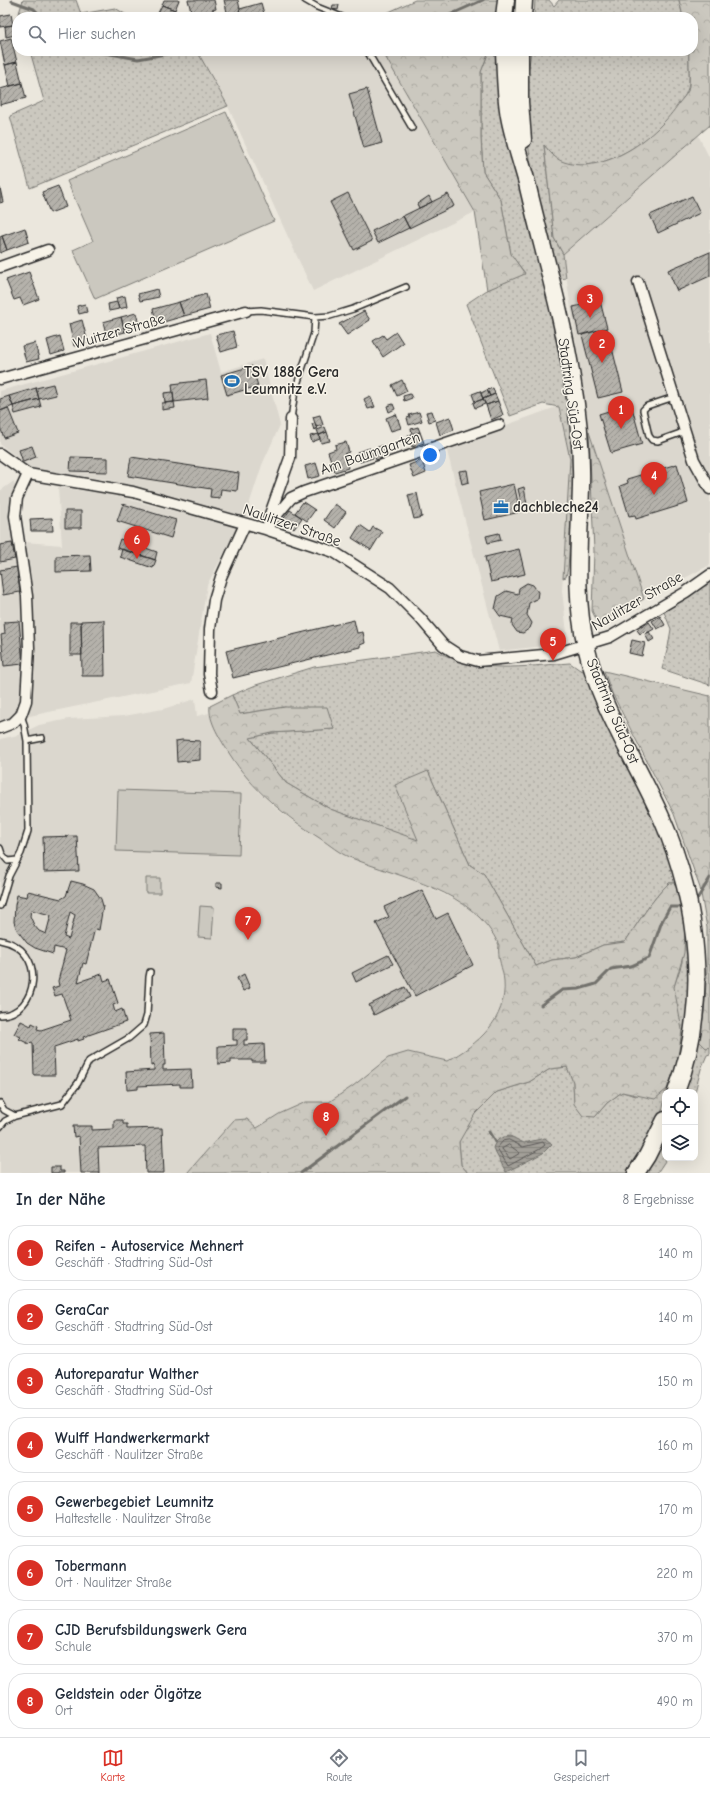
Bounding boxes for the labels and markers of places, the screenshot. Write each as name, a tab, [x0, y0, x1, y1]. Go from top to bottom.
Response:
pin: 3	[577, 285, 603, 318]
pin: 2	[589, 330, 615, 363]
place label: TSV 1886 Gera Leumnitz e.V.	[244, 363, 339, 398]
sports icon: TSV 1886 Gera Leumnitz e.V.	[223, 372, 241, 390]
pin: 1	[608, 396, 634, 429]
pin: 4	[641, 462, 667, 495]
office icon: dachbleche24	[492, 498, 510, 516]
place label: dachbleche24	[513, 498, 599, 516]
pin: 6	[124, 526, 150, 559]
pin: 5	[540, 628, 566, 661]
pin: 7	[235, 907, 261, 940]
pin: 8	[313, 1103, 339, 1136]

